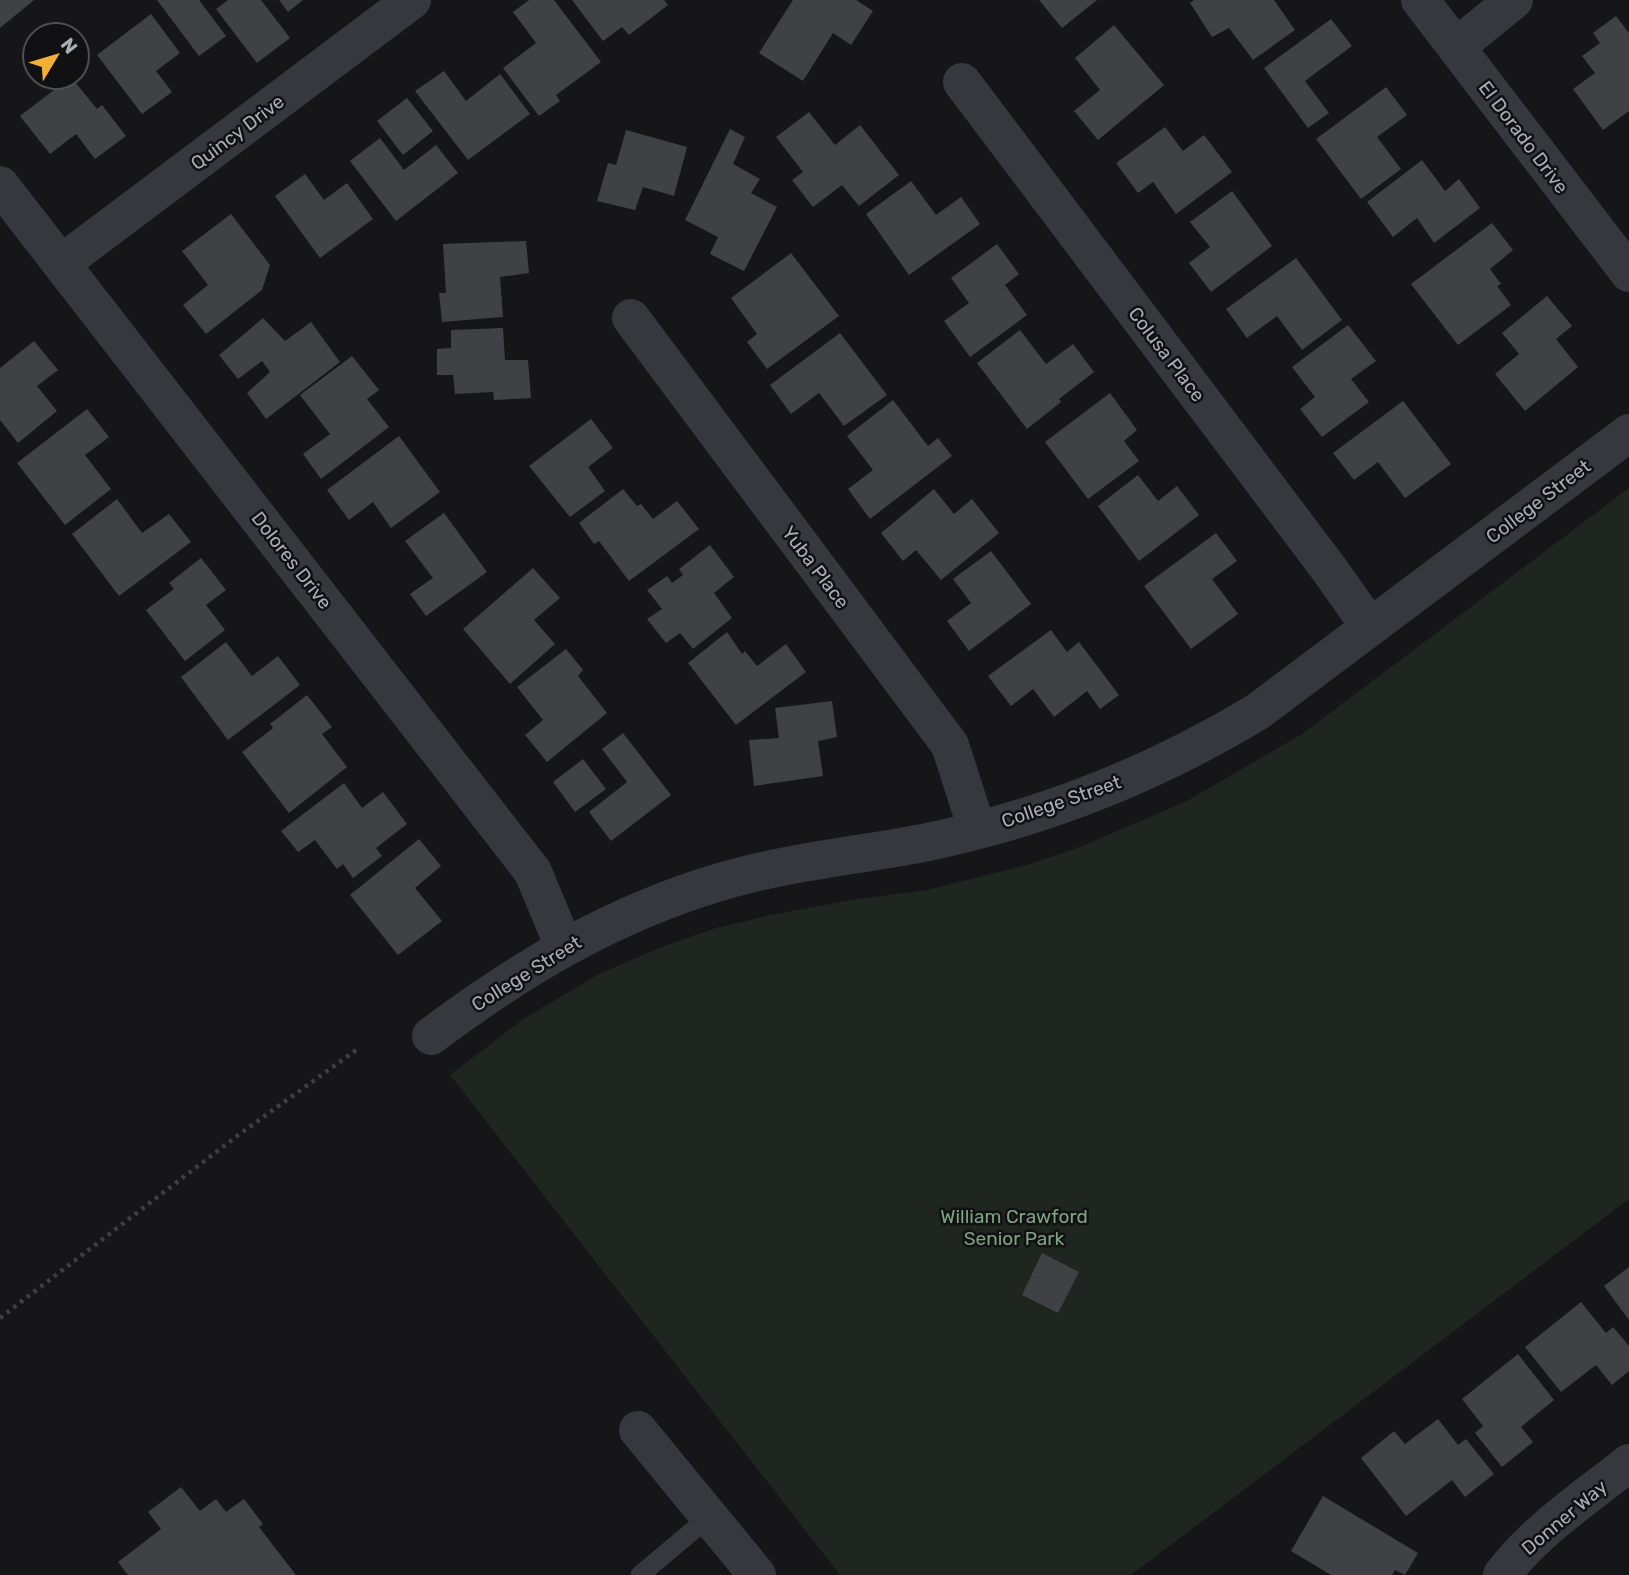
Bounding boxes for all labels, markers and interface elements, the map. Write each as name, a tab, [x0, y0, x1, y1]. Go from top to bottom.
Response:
north arrow	[21, 21, 91, 91]
text: N	[56, 33, 82, 58]
street label: El Dorado Drive	[1474, 76, 1573, 198]
street label: Quincy Drive	[186, 90, 289, 175]
street label: Colusa Place	[1123, 302, 1210, 406]
street label: College Street	[1481, 454, 1596, 548]
street label: Dolores Drive	[246, 507, 337, 614]
street label: Yuba Place	[777, 521, 854, 613]
street label: College Street	[998, 770, 1125, 833]
street label: College Street	[467, 930, 586, 1016]
park label: William Crawford Senior Park	[940, 1205, 1088, 1250]
street label: Donner Way	[1517, 1475, 1612, 1560]

